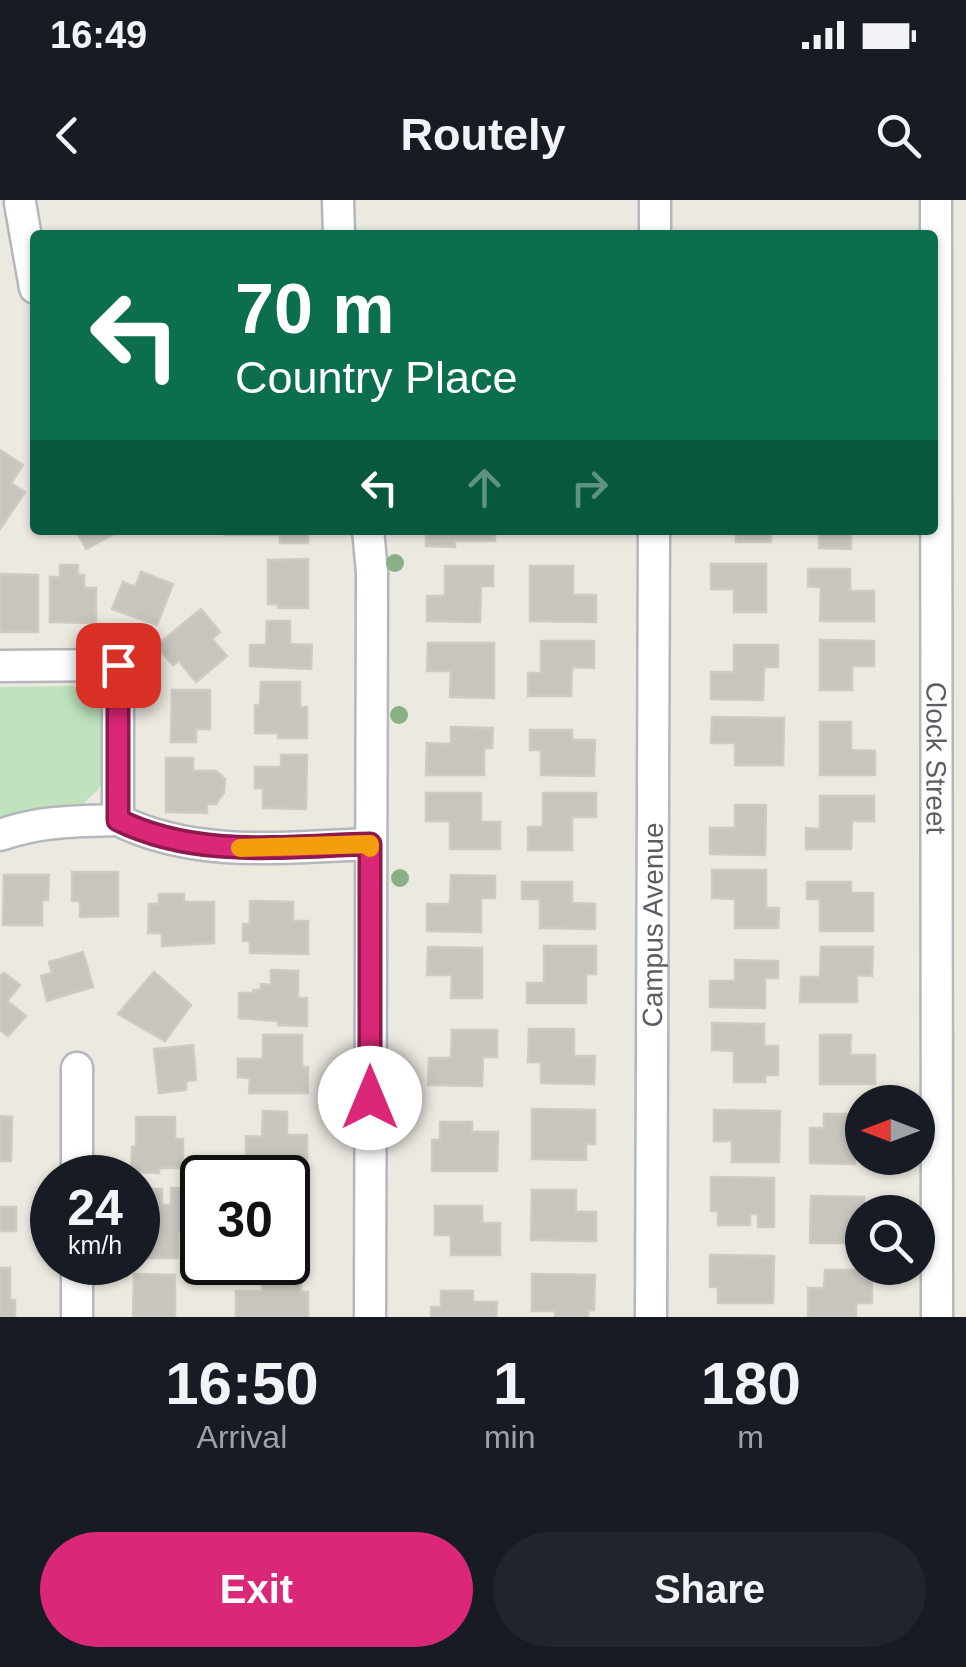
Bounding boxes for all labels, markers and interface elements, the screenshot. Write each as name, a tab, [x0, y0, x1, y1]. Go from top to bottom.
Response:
text: 16:49	[50, 14, 147, 56]
icon: back	[40, 108, 95, 163]
icon: search	[871, 108, 926, 163]
text: Routely	[400, 109, 566, 160]
icon: left	[70, 270, 200, 400]
text: 70 m	[235, 270, 395, 348]
text: Country Place	[235, 352, 518, 403]
icon: left	[352, 460, 407, 515]
icon: ahead	[457, 460, 512, 515]
icon: right	[562, 460, 617, 515]
pin	[76, 623, 161, 708]
icon: arrive	[91, 638, 146, 693]
street label: Clock Street	[920, 682, 952, 835]
street label: Campus Avenue	[637, 822, 669, 1028]
position arrow	[318, 1046, 422, 1150]
north arrow	[845, 1085, 935, 1175]
map controls	[845, 1085, 935, 1285]
speed limit sign: 30	[180, 1155, 310, 1285]
text: 24	[67, 1180, 123, 1236]
button: search	[845, 1195, 935, 1285]
text: km/h	[68, 1231, 122, 1259]
text: 16:50	[165, 1350, 319, 1417]
text: 1	[493, 1350, 526, 1417]
text: 180	[701, 1350, 801, 1417]
text: Arrival	[197, 1419, 287, 1455]
text: min	[484, 1419, 535, 1455]
text: m	[737, 1419, 764, 1455]
button: Exit	[40, 1532, 473, 1647]
button: Share	[493, 1532, 926, 1647]

